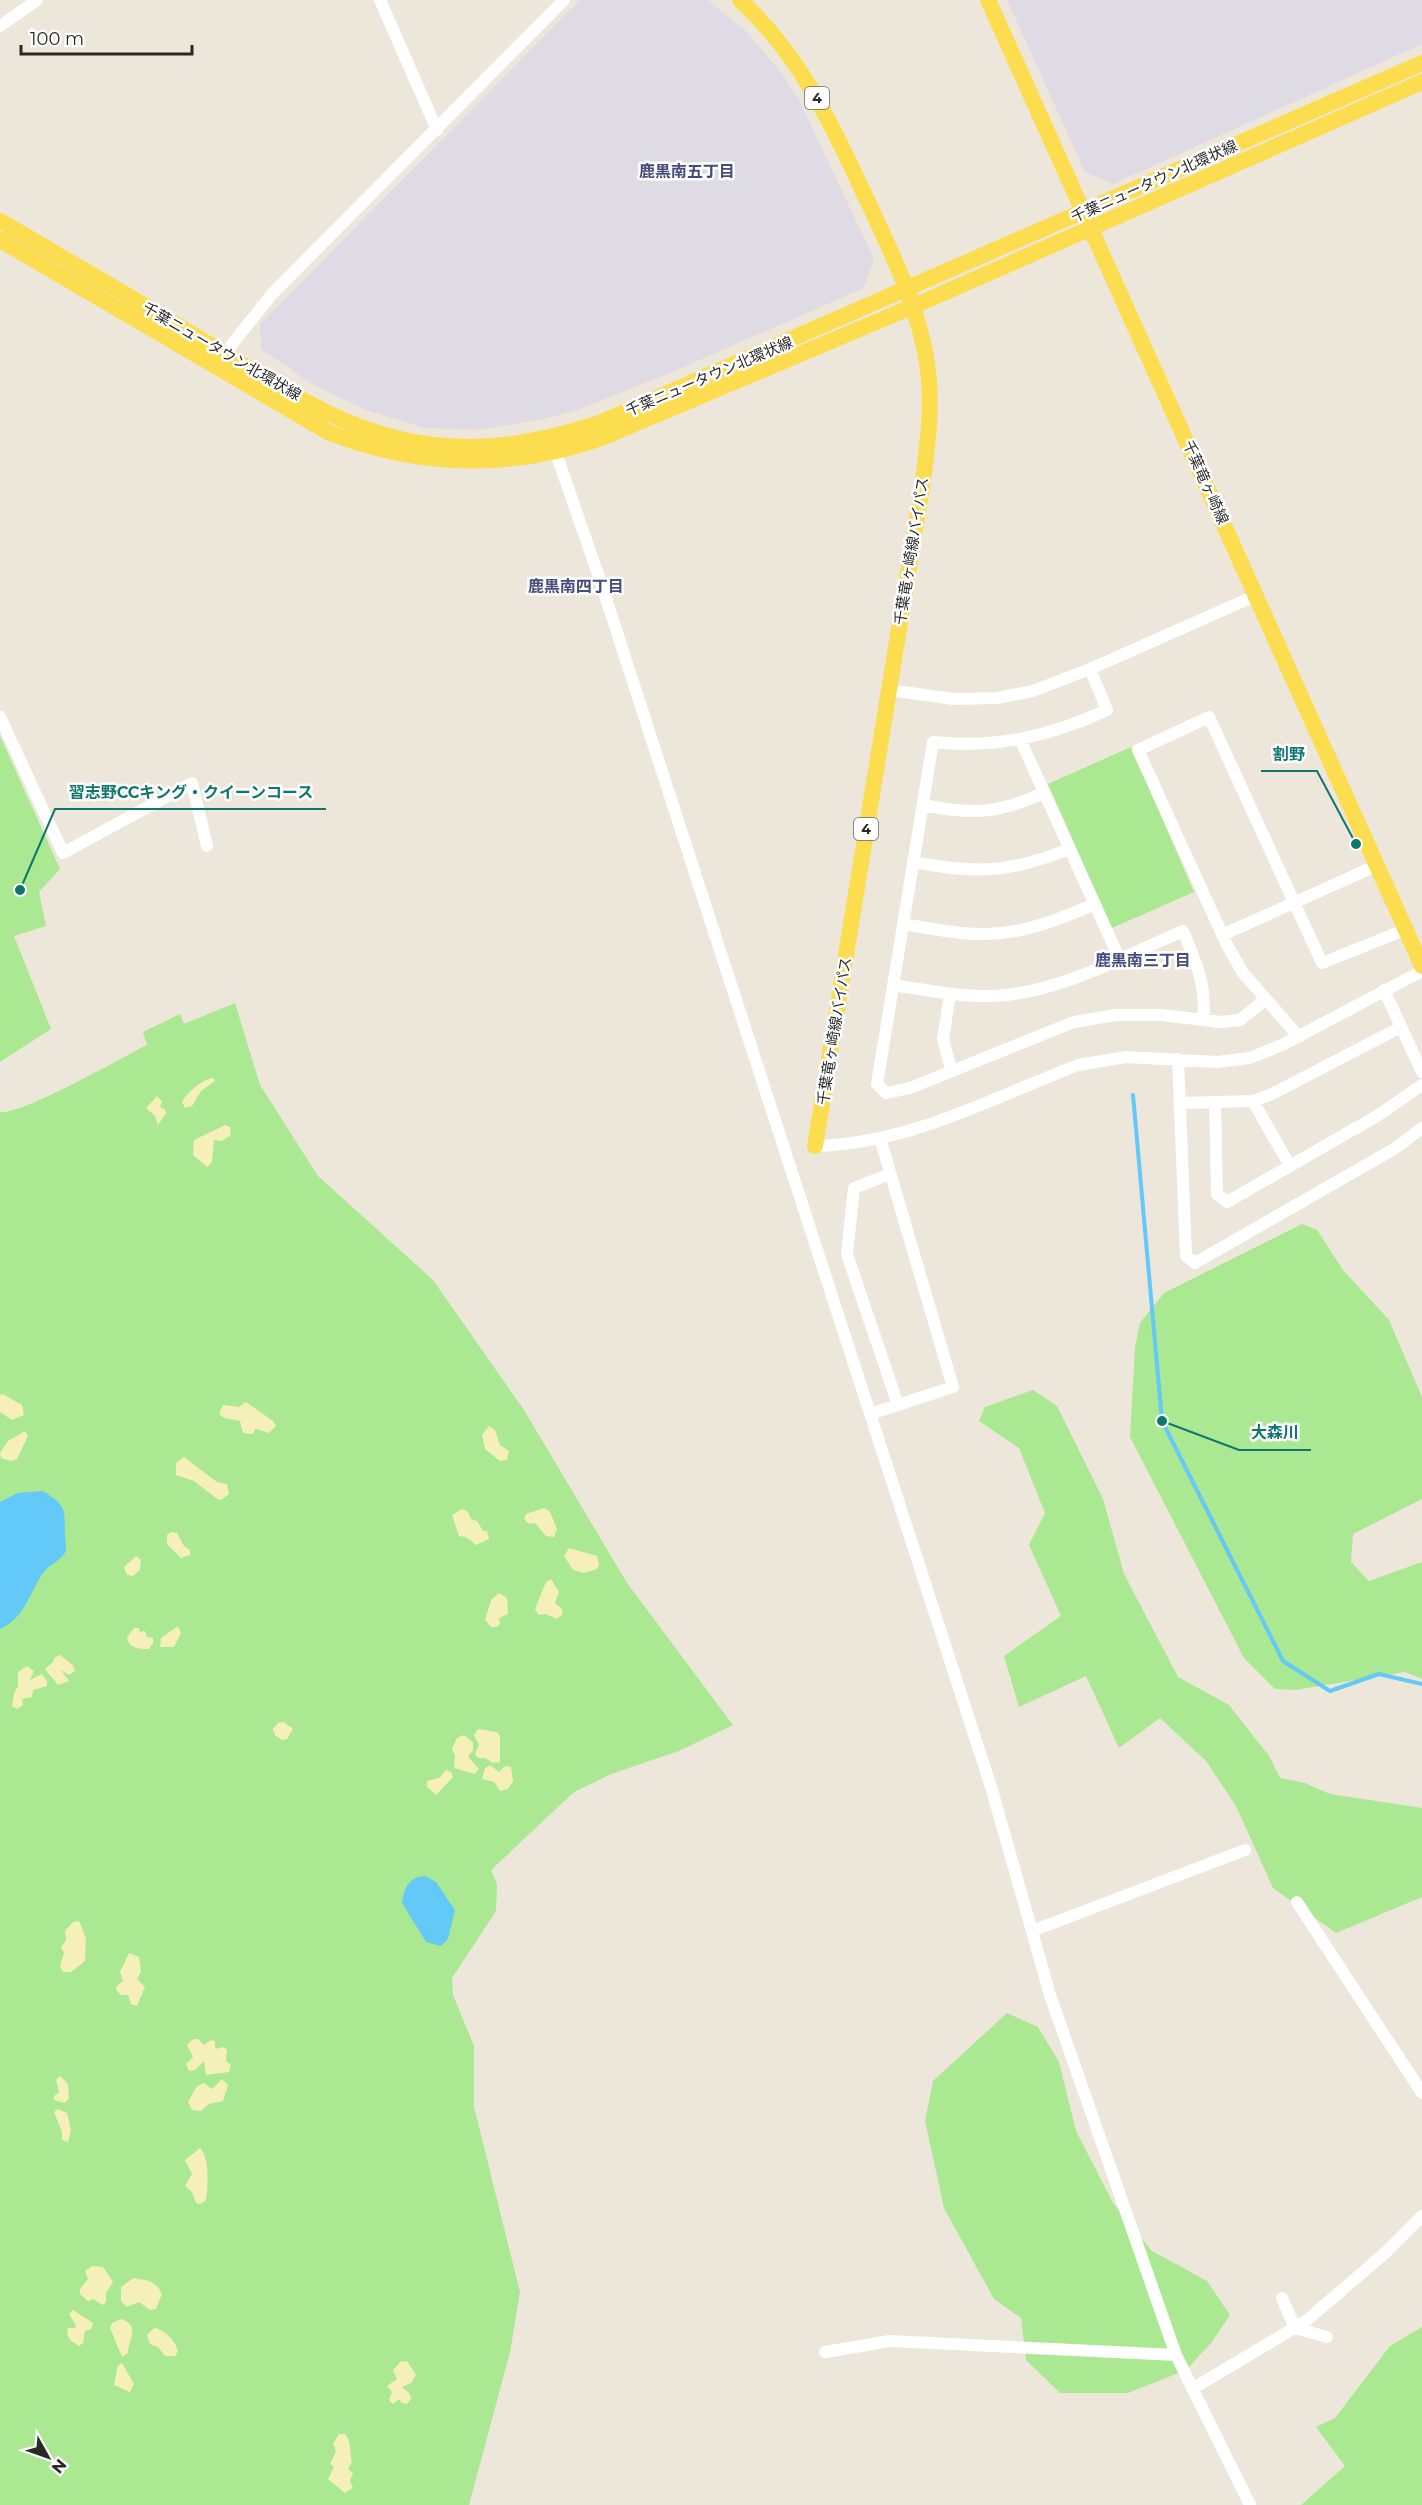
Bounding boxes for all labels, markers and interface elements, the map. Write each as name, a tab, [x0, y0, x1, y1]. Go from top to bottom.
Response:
scale bar	[21, 18, 192, 56]
text: 100 m	[30, 28, 84, 50]
road number: 4	[805, 87, 829, 109]
street label: 千葉ニュータウン北環状線	[1068, 136, 1240, 226]
district label: 鹿黒南五丁目	[639, 162, 735, 181]
street label: 千葉ニュータウン北環状線	[139, 298, 305, 404]
street label: 千葉ニュータウン北環状線	[622, 332, 796, 420]
street label: 千葉竜ヶ崎線	[1179, 437, 1233, 527]
street label: 千葉竜ヶ崎線バイパス	[890, 476, 932, 626]
district label: 鹿黒南四丁目	[528, 577, 624, 596]
callout: 割野	[1261, 737, 1317, 771]
text: 割野	[1273, 745, 1305, 764]
callout: 習志野CCキング・クイーンコース	[55, 775, 326, 809]
text: 習志野CCキング・クイーンコース	[69, 783, 313, 802]
road number: 4	[854, 818, 878, 840]
district label: 鹿黒南三丁目	[1095, 951, 1191, 970]
street label: 千葉竜ヶ崎線バイパス	[813, 956, 855, 1106]
callout: 大森川	[1239, 1416, 1311, 1450]
text: 大森川	[1251, 1423, 1299, 1442]
north arrow	[18, 2427, 78, 2487]
text: N	[48, 2455, 71, 2477]

